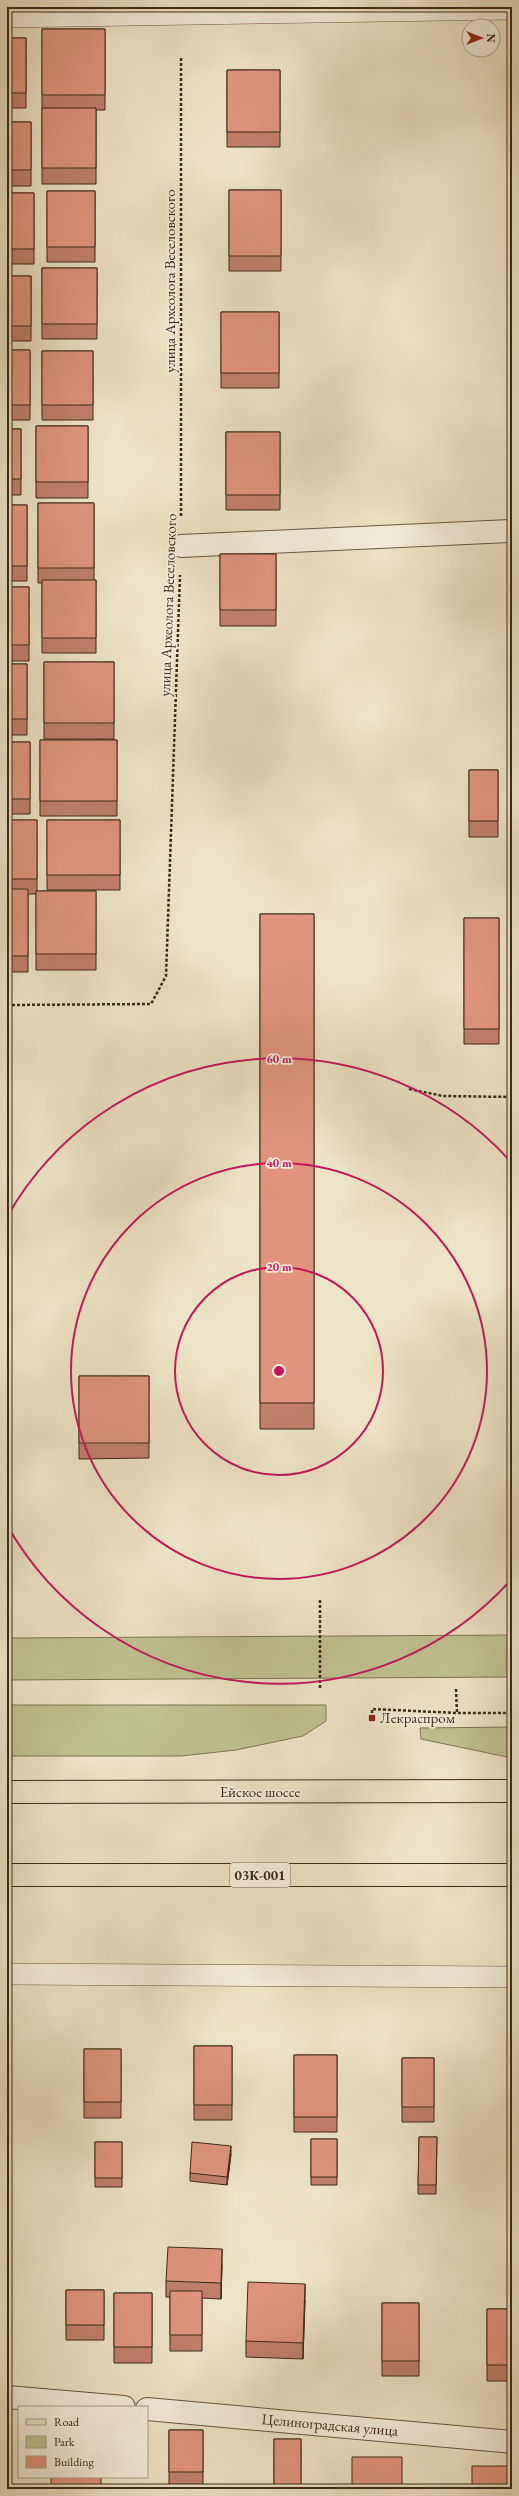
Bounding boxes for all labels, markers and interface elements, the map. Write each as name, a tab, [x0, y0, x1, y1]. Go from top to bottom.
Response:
north arrow	[461, 18, 501, 58]
text: N	[484, 34, 498, 43]
street label: улица Археолога Веселовского	[160, 189, 179, 373]
street label: улица Археолога Веселовского	[155, 513, 180, 697]
text: 60 m	[266, 1051, 292, 1067]
text: 40 m	[266, 1155, 292, 1171]
text: 20 m	[266, 1259, 292, 1275]
centre of rings	[272, 1364, 286, 1378]
place label: Лекраспром	[380, 1708, 456, 1727]
marker: Лекраспром	[367, 1713, 377, 1723]
street label: Ейское шоссе	[220, 1782, 300, 1801]
road number: 03К-001	[230, 1863, 290, 1887]
legend	[18, 2406, 148, 2478]
street label: Целиноградская улица	[261, 2409, 399, 2440]
text: Road	[54, 2414, 80, 2430]
text: Park	[54, 2434, 75, 2450]
text: Building	[54, 2454, 95, 2470]

